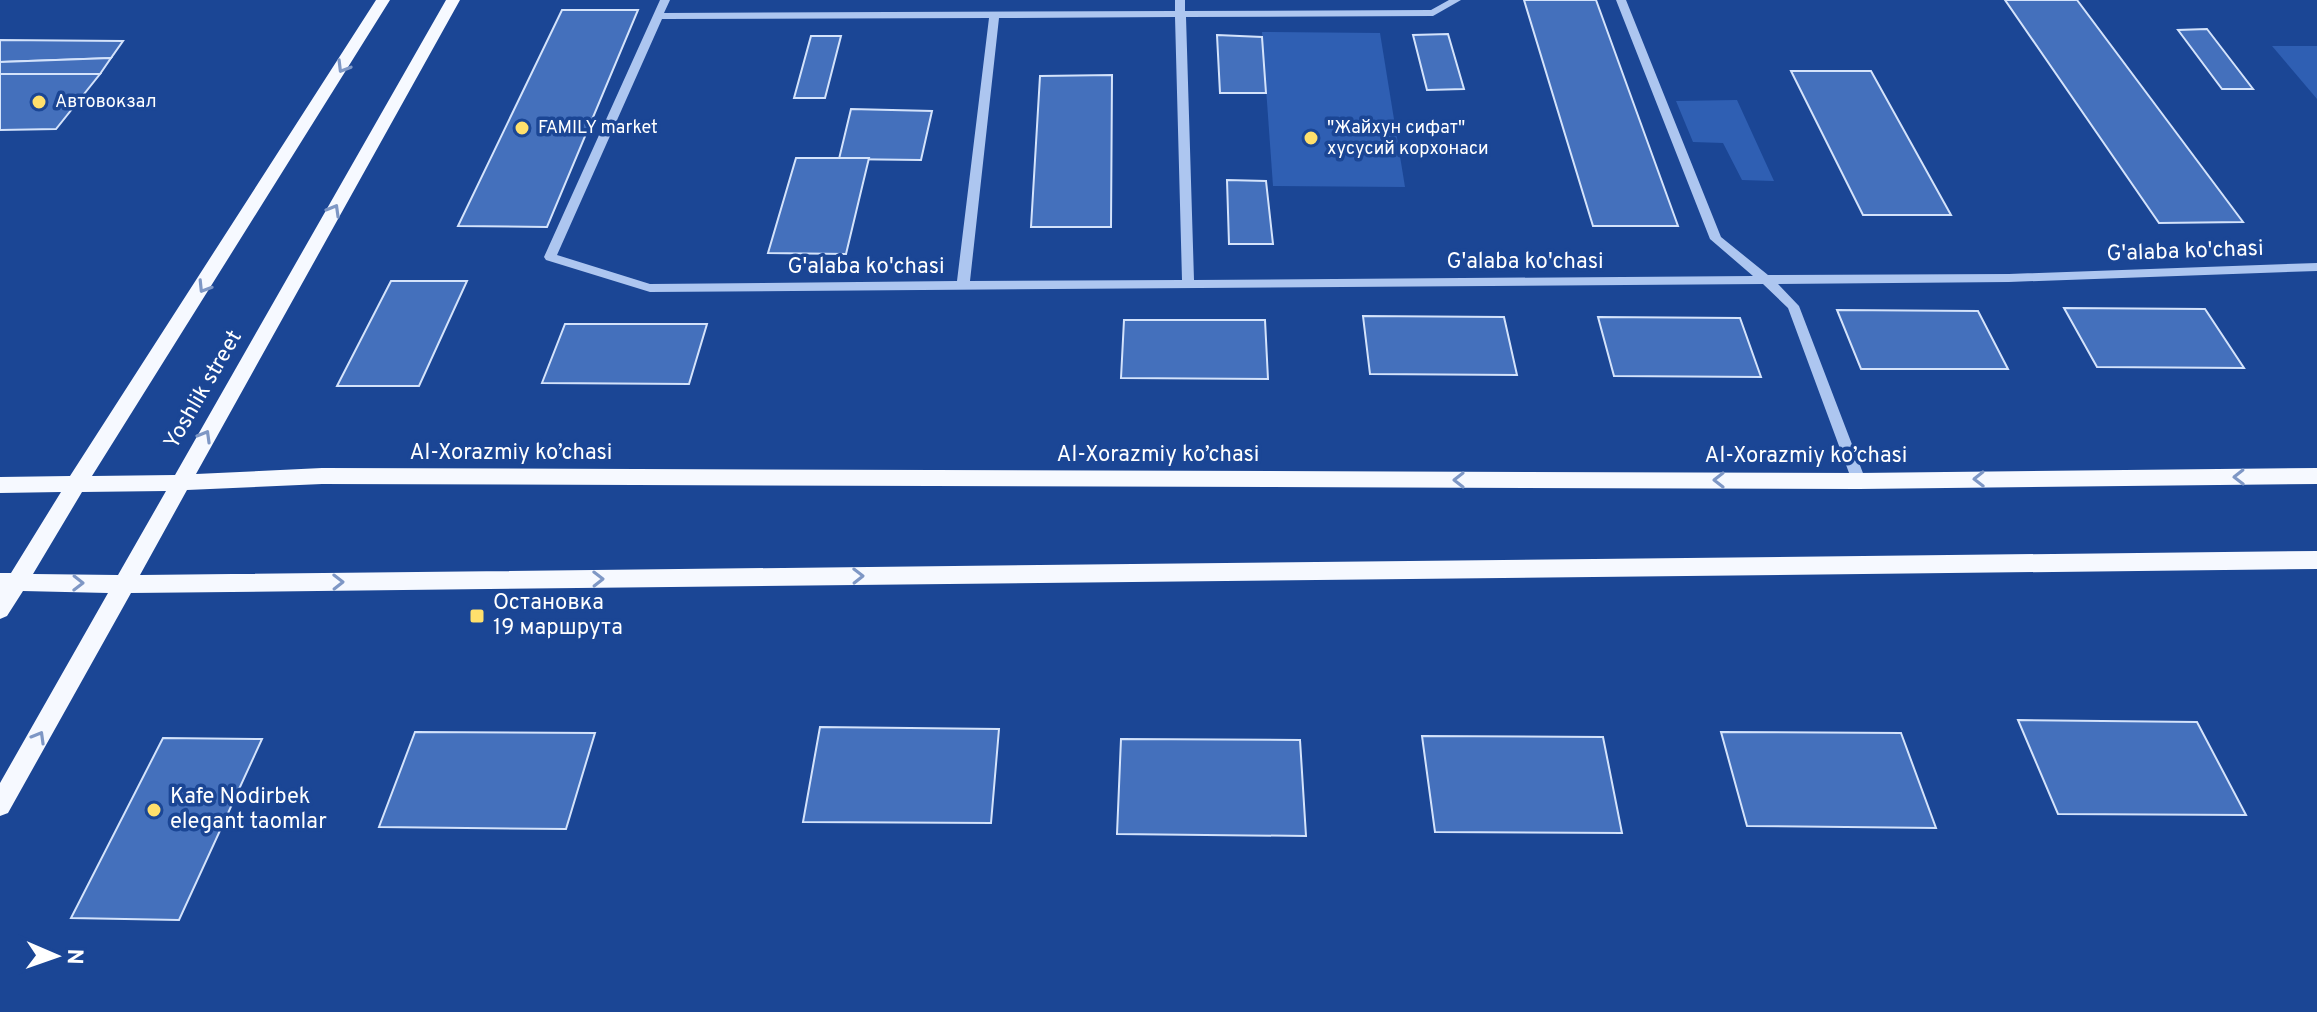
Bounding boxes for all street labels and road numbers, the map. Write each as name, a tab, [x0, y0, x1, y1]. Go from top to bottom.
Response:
street label: G'alaba ko'chasi	[2106, 236, 2264, 268]
street label: G'alaba ko'chasi	[1446, 249, 1604, 276]
street label: G'alaba ko'chasi	[787, 254, 945, 281]
street label: Yoshlik street	[159, 326, 249, 454]
street label: Al-Xorazmiy ko’chasi	[410, 440, 612, 467]
street label: Al-Xorazmiy ko’chasi	[1057, 442, 1259, 469]
street label: Al-Xorazmiy ko’chasi	[1705, 443, 1907, 470]

